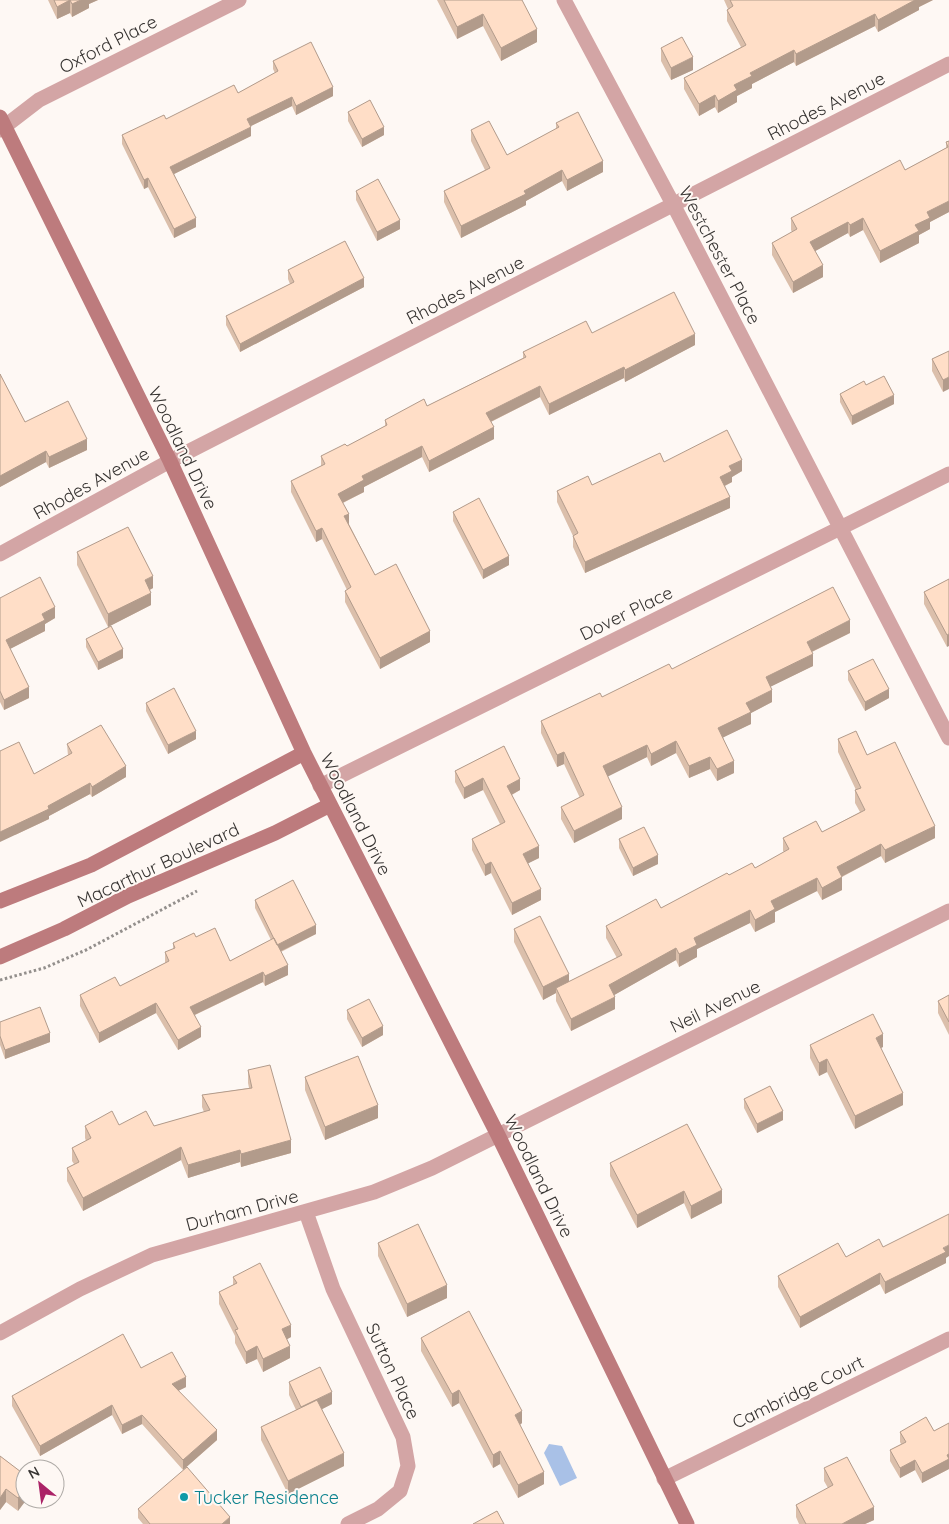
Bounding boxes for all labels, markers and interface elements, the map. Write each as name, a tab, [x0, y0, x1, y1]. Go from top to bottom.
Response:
street label: Oxford Place	[55, 10, 161, 78]
street label: Rhodes Avenue	[763, 66, 889, 146]
street label: Westchester Place	[674, 182, 766, 328]
street label: Rhodes Avenue	[402, 250, 528, 330]
street label: Woodland Drive	[143, 383, 223, 513]
street label: Rhodes Avenue	[29, 442, 153, 524]
street label: Dover Place	[576, 581, 676, 645]
street label: Woodland Drive	[315, 749, 397, 879]
street label: Macarthur Boulevard	[73, 817, 243, 913]
street label: Neil Avenue	[666, 974, 764, 1038]
street label: Woodland Drive	[499, 1111, 579, 1241]
street label: Durham Drive	[183, 1184, 301, 1236]
street label: Sutton Place	[361, 1319, 425, 1423]
street label: Cambridge Court	[728, 1350, 868, 1434]
north arrow	[15, 1459, 65, 1509]
text: N	[25, 1462, 43, 1483]
place label: Tucker Residence	[194, 1486, 339, 1509]
marker: Tucker Residence	[178, 1491, 190, 1503]

